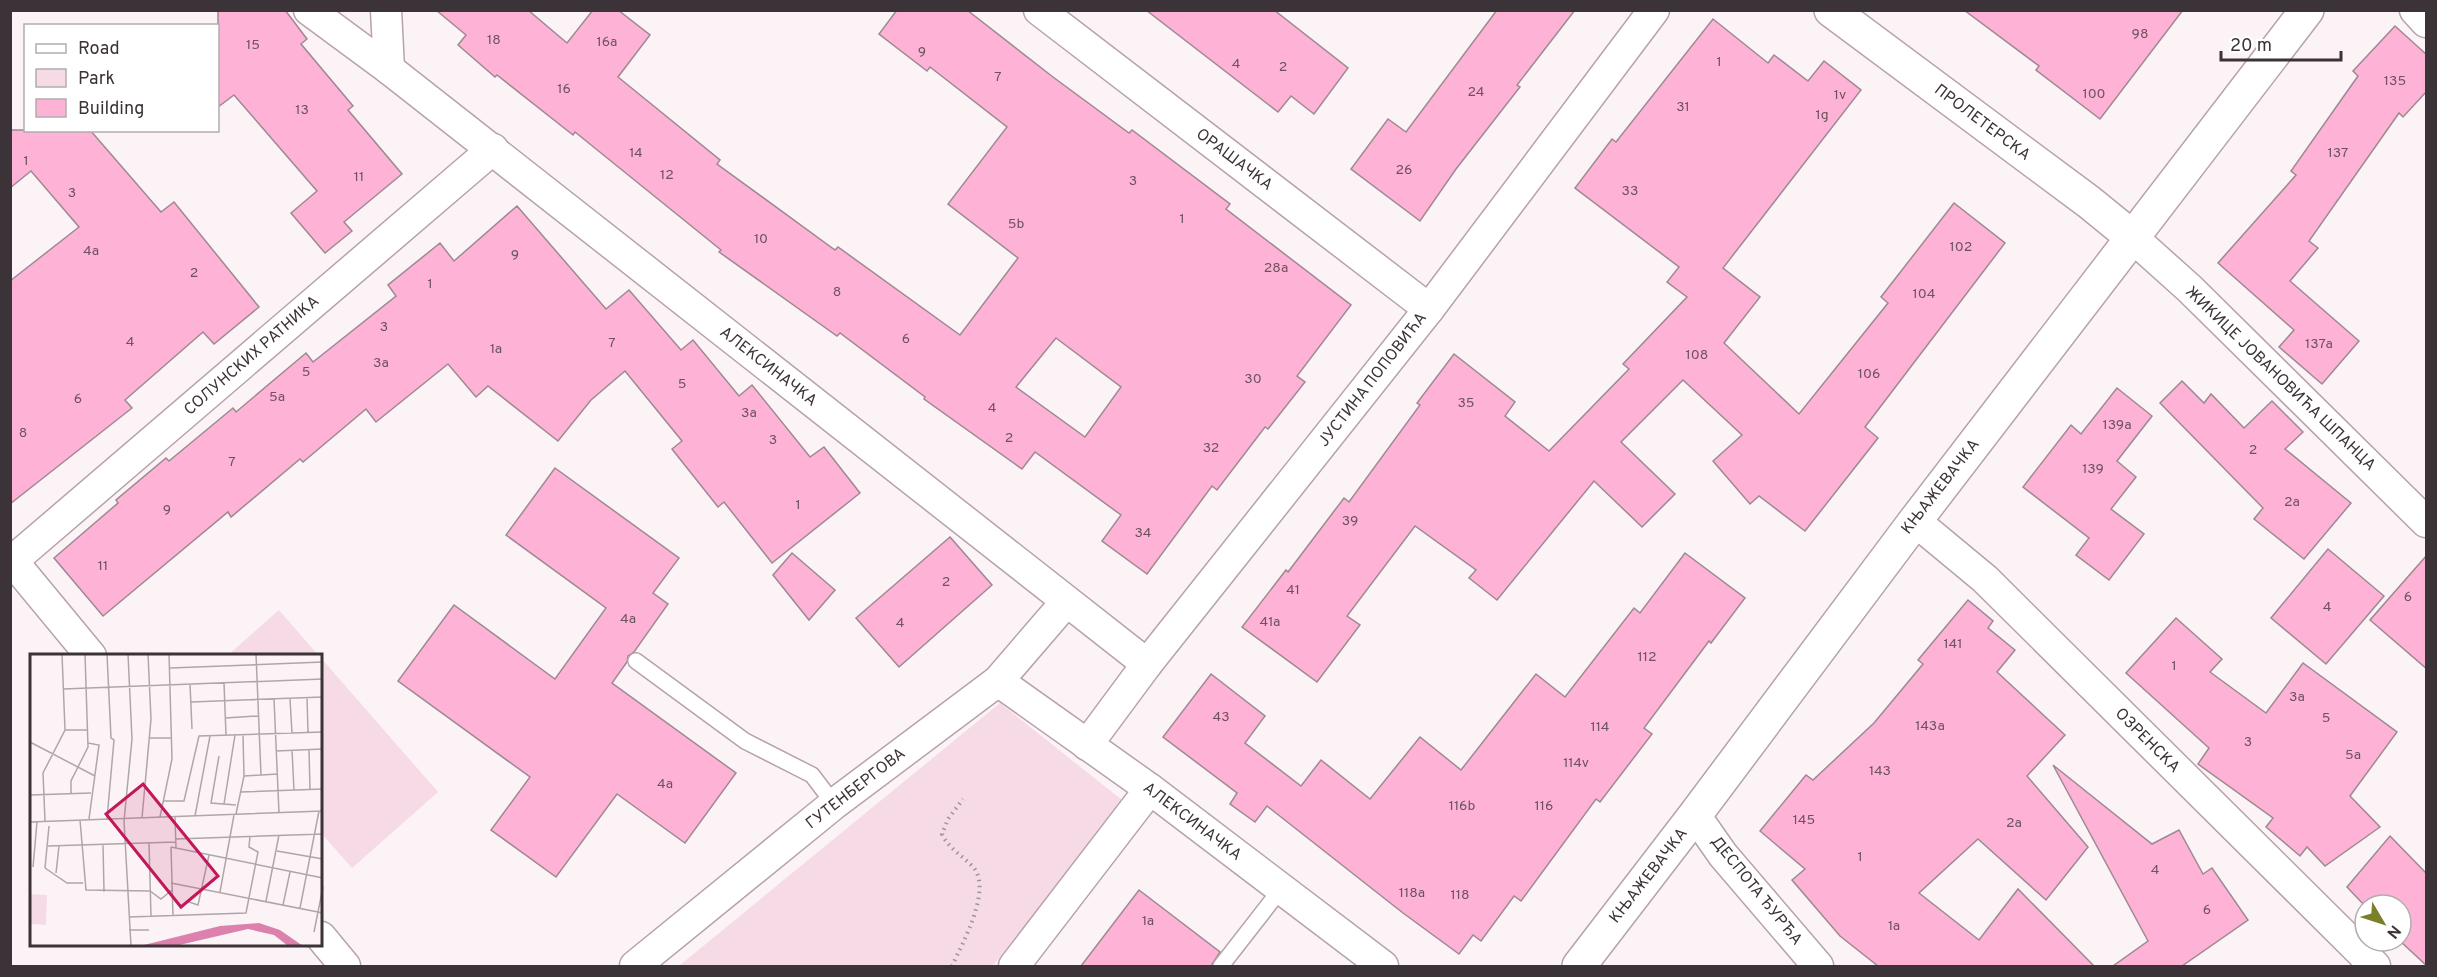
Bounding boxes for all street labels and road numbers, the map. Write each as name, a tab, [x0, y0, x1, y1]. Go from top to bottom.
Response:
street label: ПРОЛЕТЕРСКА	[1930, 80, 2034, 166]
street label: ОРАШАЧКА	[1192, 125, 1277, 196]
street label: ЖИКИЦЕ ЈОВАНОВИЋА ШПАНЦА	[2181, 282, 2380, 476]
street label: СОЛУНСКИХ РАТНИКА	[180, 292, 324, 420]
street label: ЈУСТИНА ПОПОВИЋА	[1314, 309, 1432, 451]
street label: АЛЕКСИНАЧКА	[715, 323, 821, 411]
street label: КЊАЖЕВАЧКА	[1898, 435, 1984, 539]
street label: ОЗРЕНСКА	[2110, 704, 2184, 778]
street label: ГУТЕНБЕРГОВА	[802, 744, 910, 834]
street label: АЛЕКСИНАЧКА	[1139, 778, 1245, 866]
street label: КЊАЖЕВАЧКА	[1606, 824, 1692, 928]
street label: ДЕСПОТА ЂУРЂА	[1706, 832, 1806, 950]

